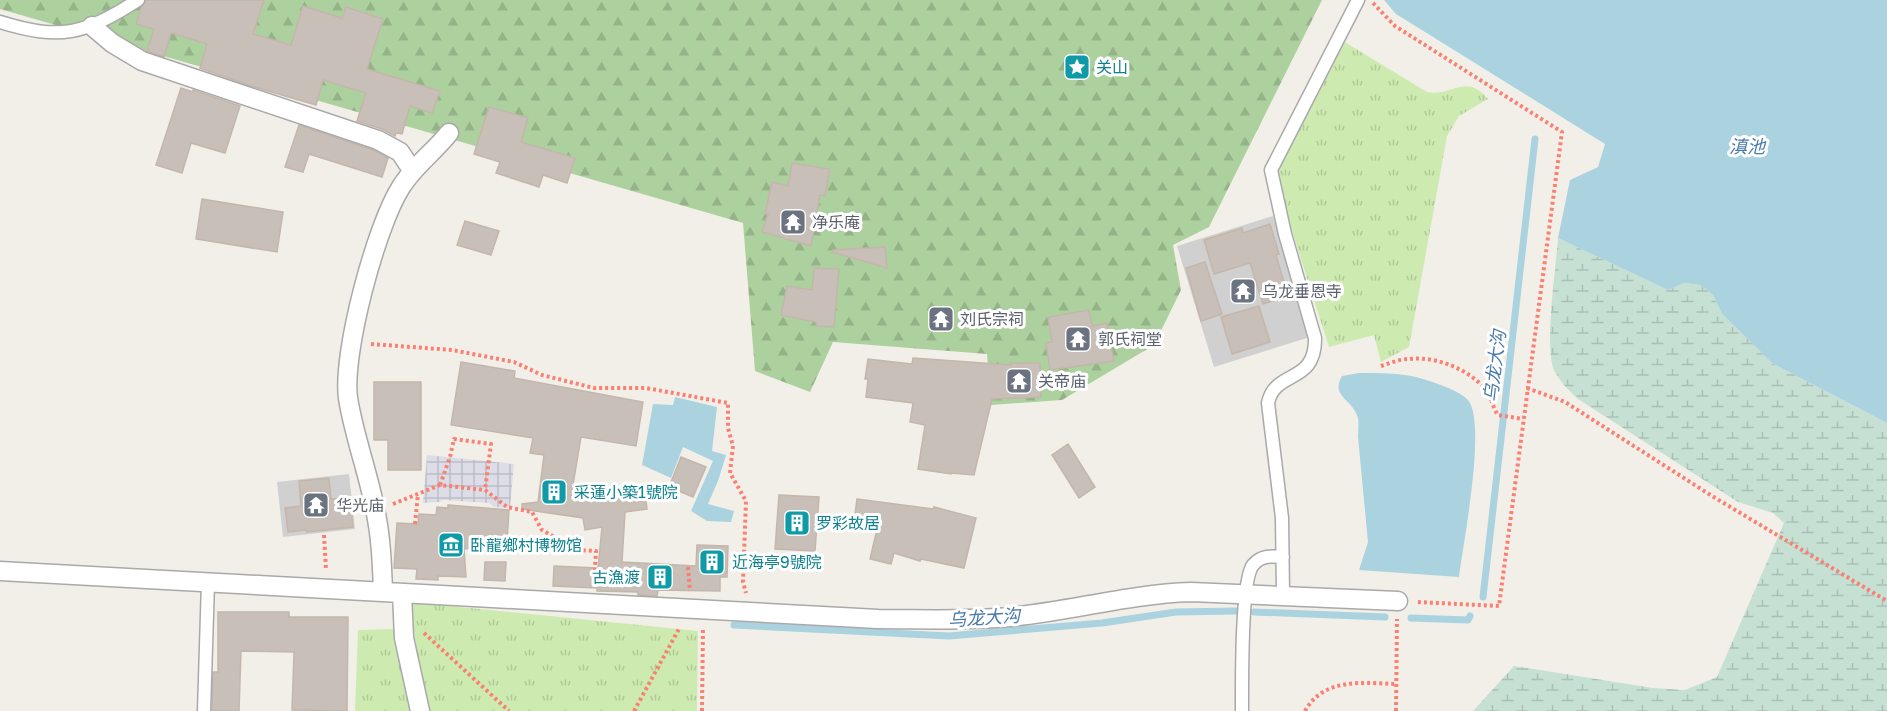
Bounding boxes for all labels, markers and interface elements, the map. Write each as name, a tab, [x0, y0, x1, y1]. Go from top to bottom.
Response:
place icon: 关山	[1062, 52, 1092, 82]
place label: 关山	[1096, 57, 1128, 77]
water label: 滇池	[1729, 135, 1767, 157]
temple icon: 净乐庵	[778, 207, 808, 237]
place label: 净乐庵	[812, 212, 860, 232]
temple icon: 乌龙垂恩寺	[1228, 276, 1258, 306]
place label: 乌龙垂恩寺	[1262, 281, 1342, 301]
temple icon: 刘氏宗祠	[926, 304, 956, 334]
place label: 刘氏宗祠	[960, 309, 1024, 329]
temple icon: 郭氏祠堂	[1063, 324, 1093, 354]
water label: 乌龙大沟	[1479, 327, 1510, 403]
place label: 郭氏祠堂	[1098, 329, 1162, 349]
temple icon: 关帝庙	[1004, 366, 1034, 396]
place label: 关帝庙	[1038, 371, 1086, 391]
building icon: 采蓮小築1號院	[539, 477, 569, 507]
place label: 采蓮小築1號院	[574, 482, 678, 502]
temple icon: 华光庙	[301, 490, 331, 520]
place label: 华光庙	[336, 495, 384, 515]
building icon: 罗彩故居	[782, 508, 812, 538]
place label: 罗彩故居	[816, 513, 880, 533]
museum icon: 卧龍鄉村博物馆	[436, 530, 466, 560]
place label: 卧龍鄉村博物馆	[470, 535, 582, 555]
building icon: 近海亭9號院	[697, 547, 727, 577]
place label: 近海亭9號院	[732, 552, 822, 572]
building icon: 古漁渡	[645, 562, 675, 592]
place label: 古漁渡	[592, 567, 640, 587]
water label: 乌龙大沟	[947, 603, 1023, 630]

